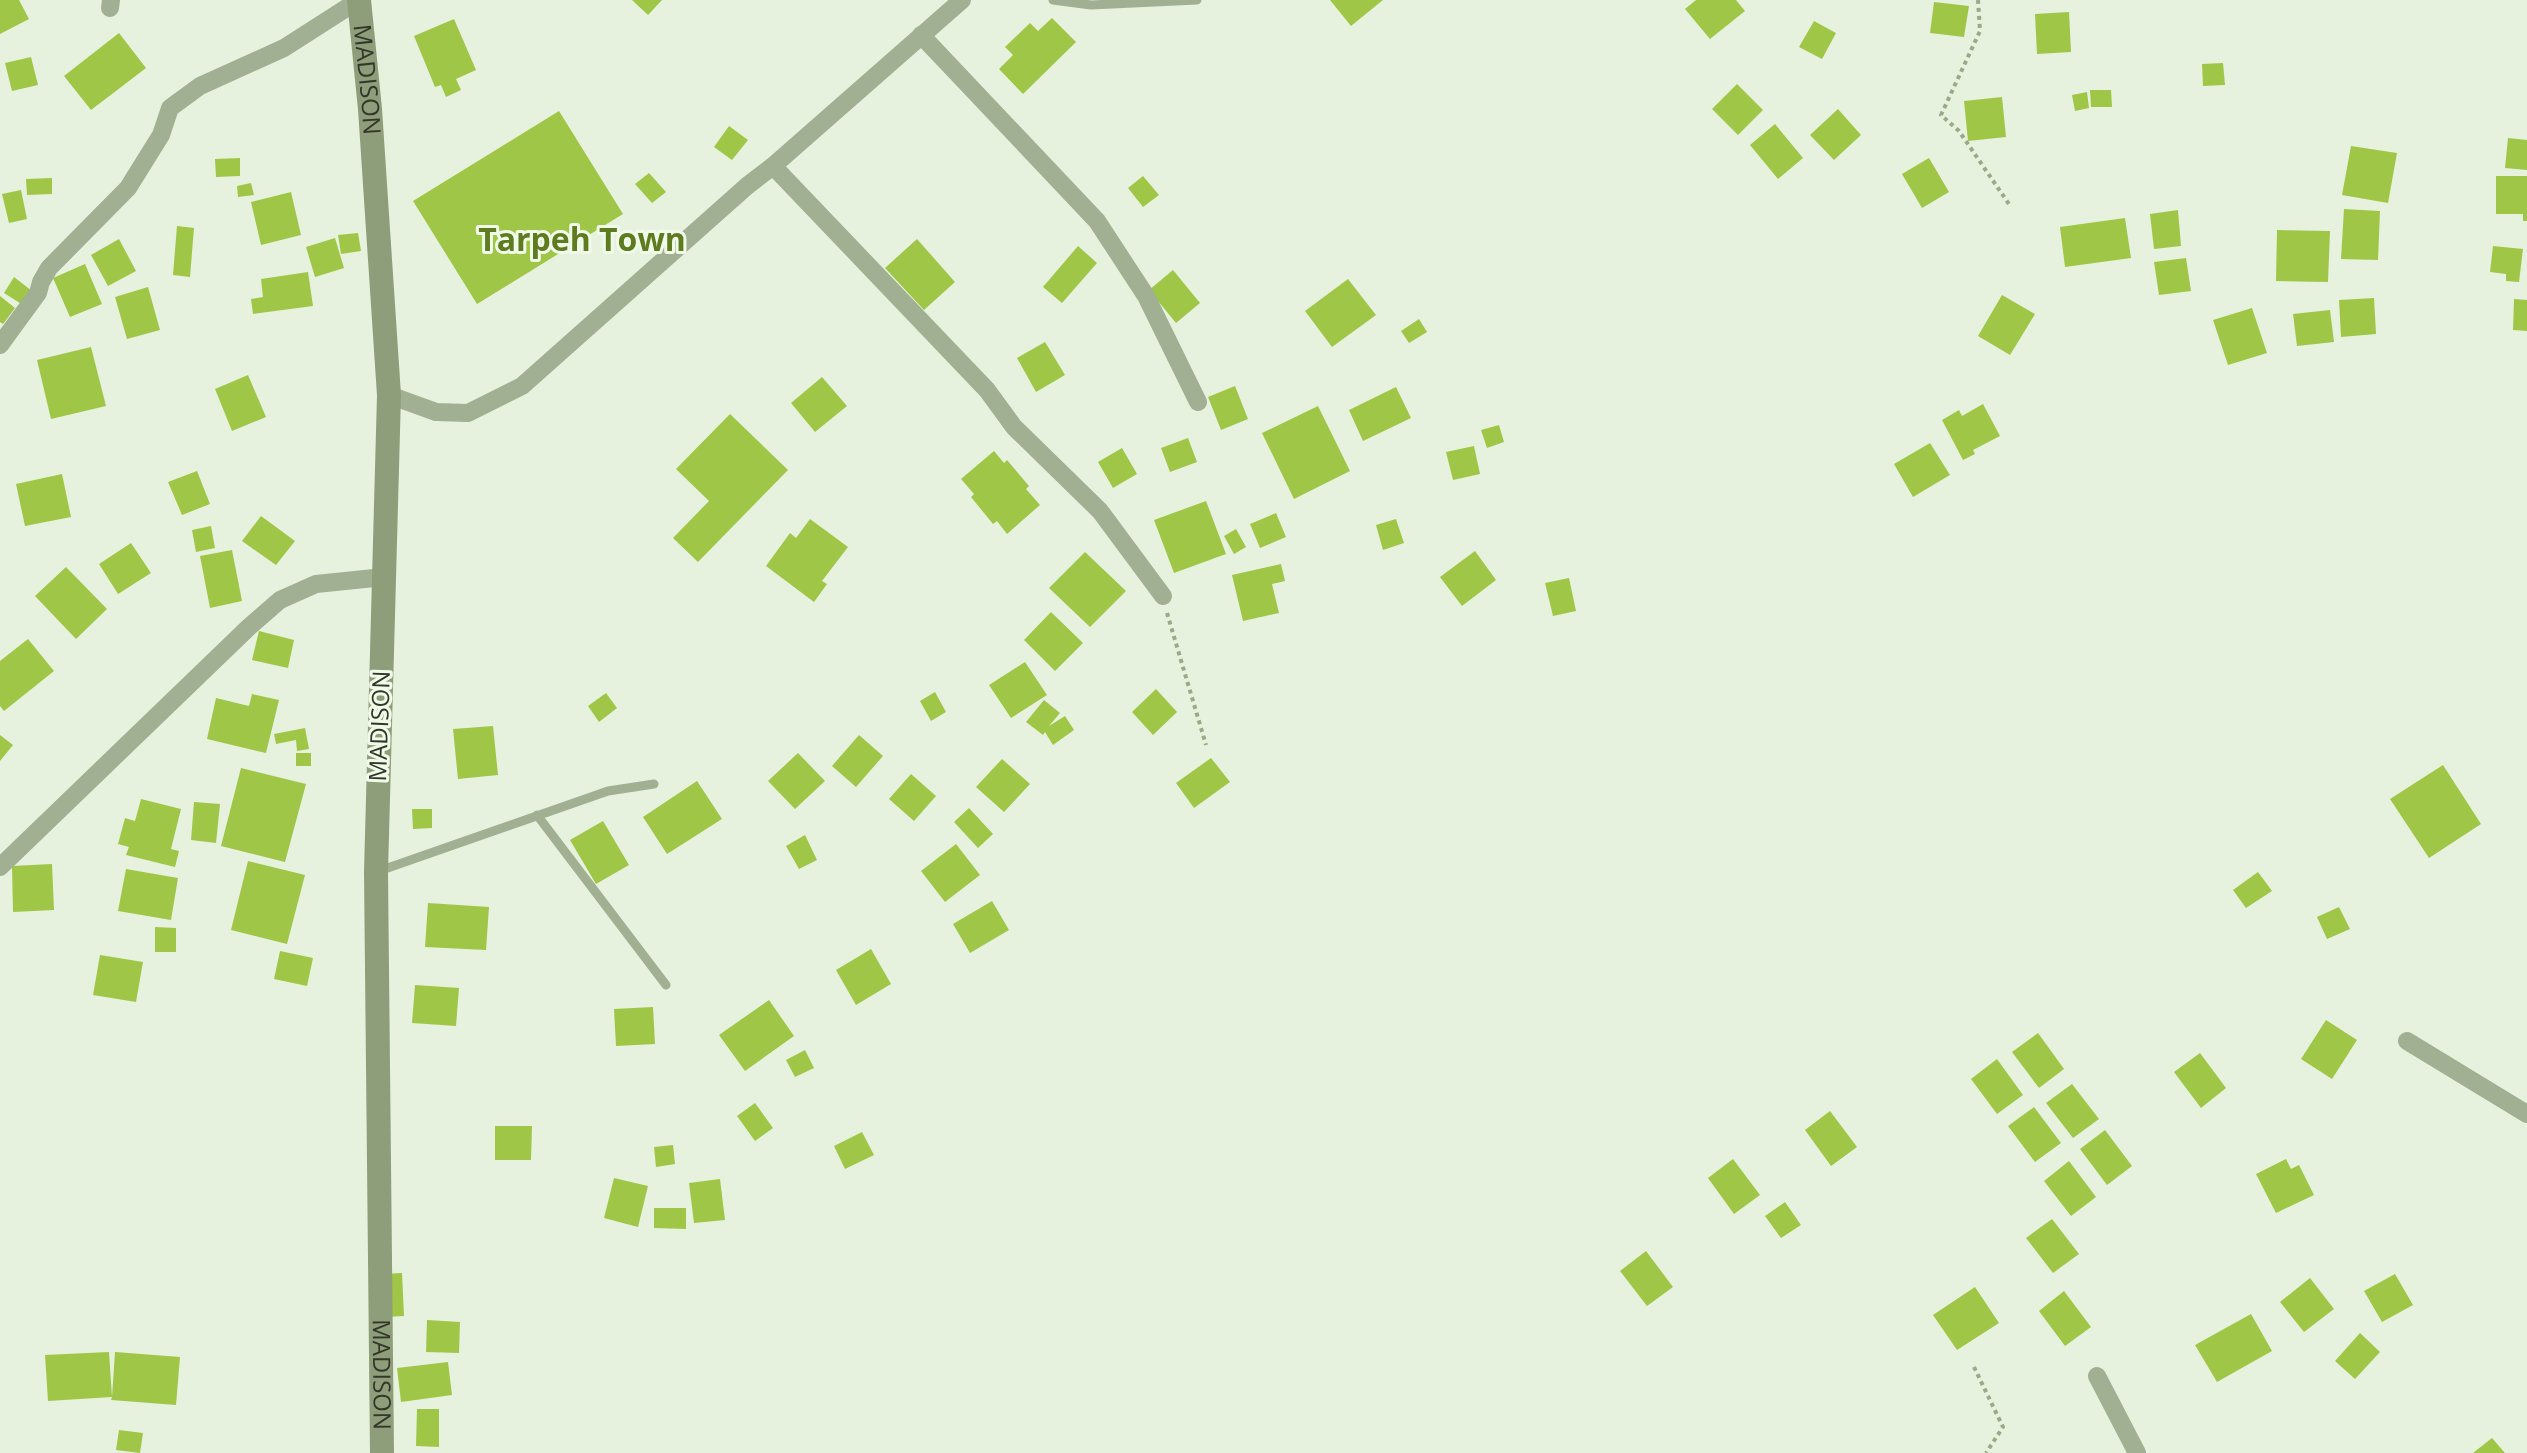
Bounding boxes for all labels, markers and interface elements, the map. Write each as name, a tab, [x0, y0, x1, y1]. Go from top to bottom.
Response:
street label: MADISON	[347, 23, 390, 136]
district label: Tarpeh Town	[478, 217, 686, 260]
street label: MADISON	[360, 670, 397, 782]
street label: MADISON	[366, 1319, 400, 1430]

